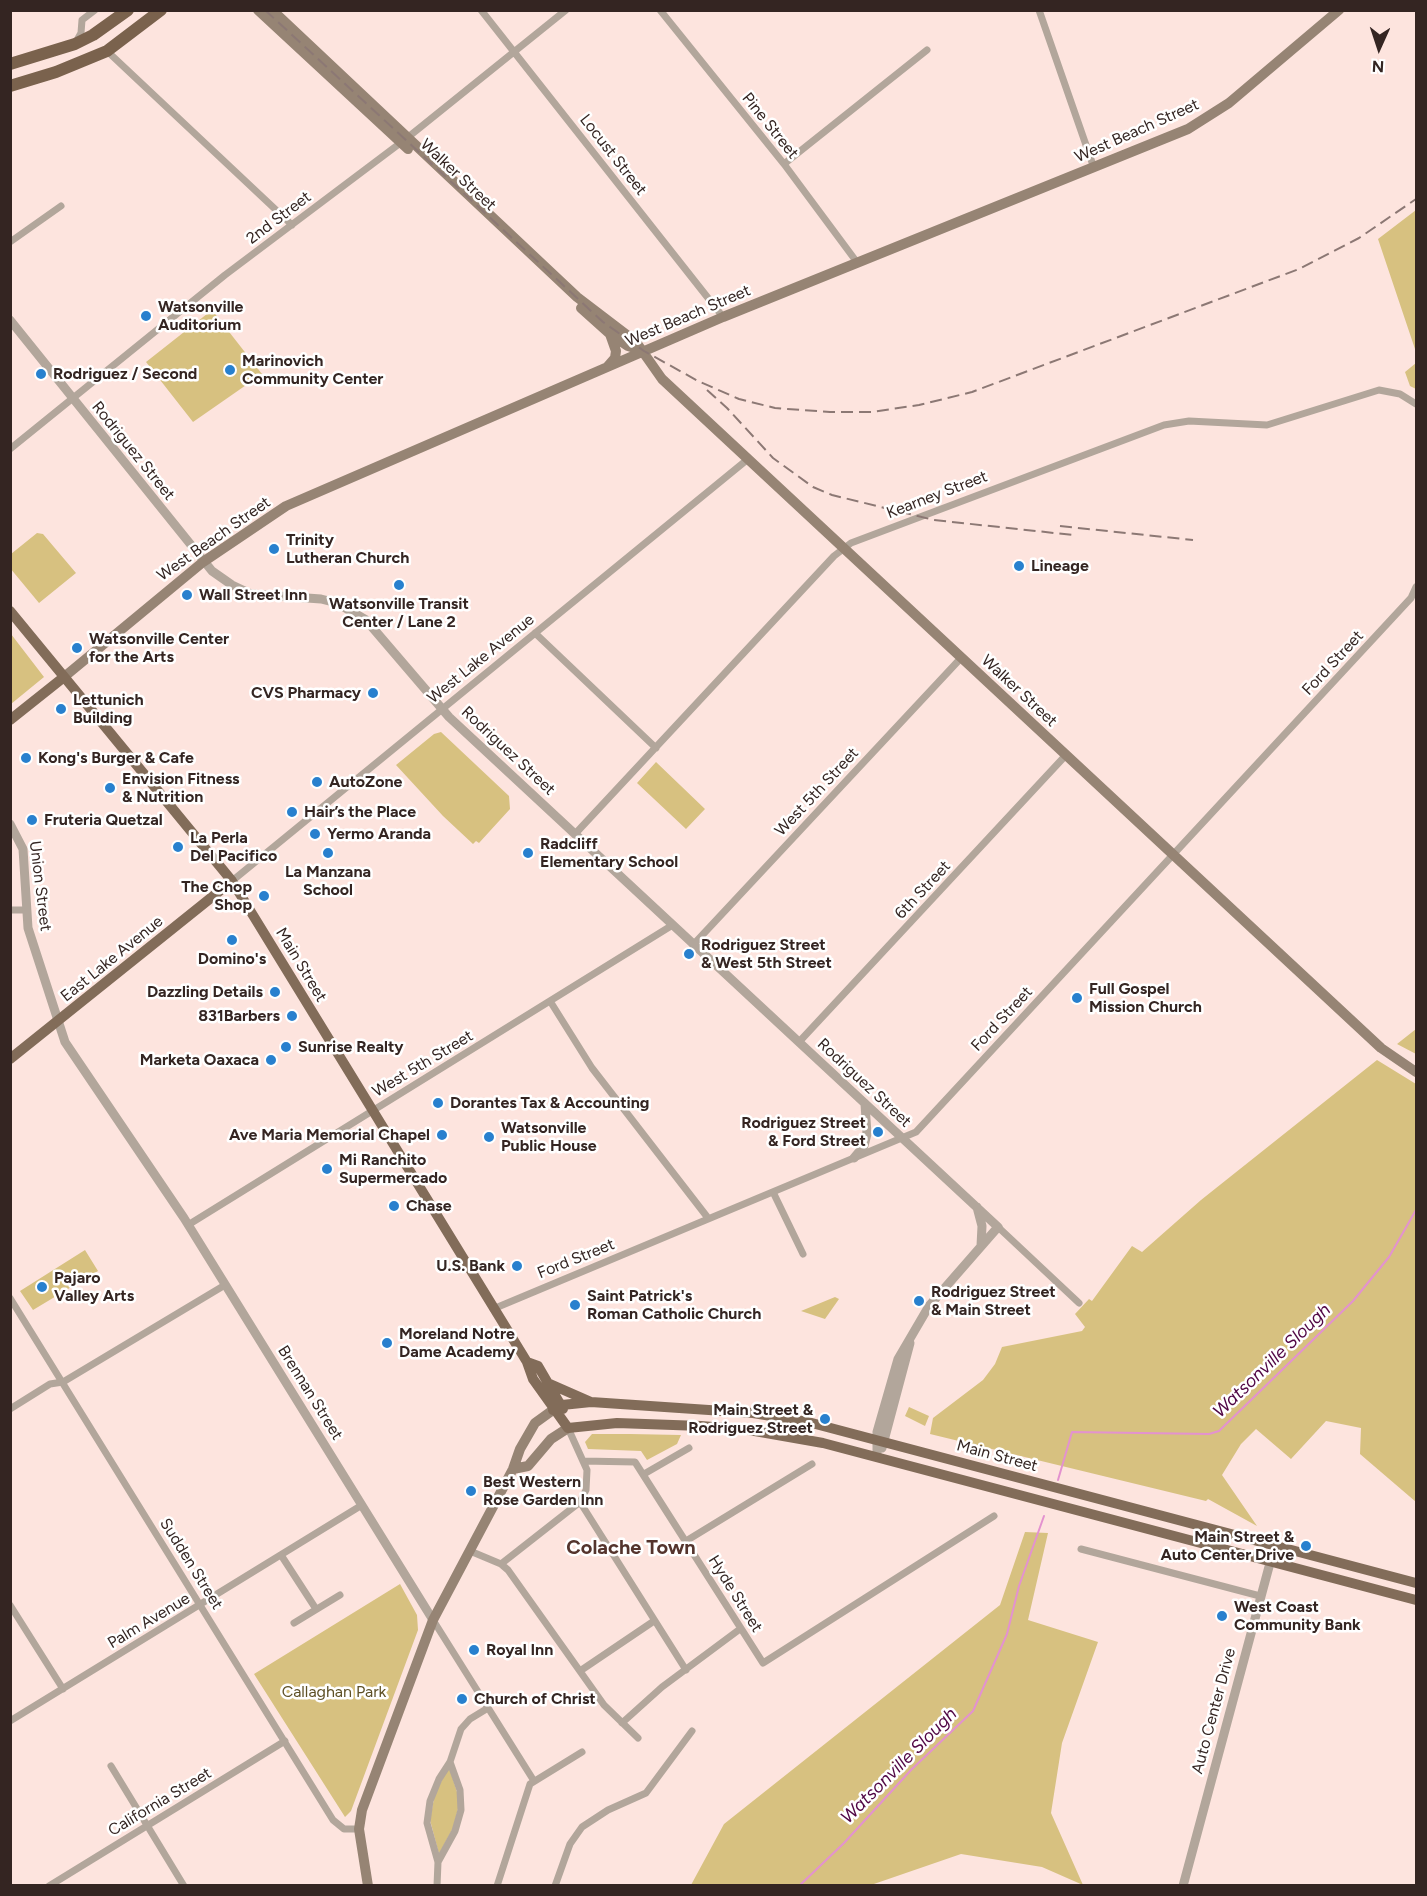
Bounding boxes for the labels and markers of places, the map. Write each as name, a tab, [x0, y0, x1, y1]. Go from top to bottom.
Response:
place label: Watsonville Auditorium	[158, 297, 243, 335]
marker: Watsonville Auditorium	[139, 309, 153, 323]
place label: Marinovich Community Center	[242, 351, 383, 389]
marker: Marinovich Community Center	[223, 363, 237, 377]
place label: Rodriguez / Second	[53, 364, 197, 384]
marker: Rodriguez / Second	[34, 367, 48, 381]
place label: Trinity Lutheran Church	[286, 530, 409, 568]
marker: Trinity Lutheran Church	[267, 542, 281, 556]
place label: Lineage	[1031, 556, 1089, 576]
marker: Lineage	[1012, 559, 1026, 573]
marker: Watsonville Transit Center / Lane 2	[392, 578, 406, 592]
place label: Wall Street Inn	[199, 585, 307, 605]
marker: Wall Street Inn	[180, 588, 194, 602]
place label: Watsonville Transit Center / Lane 2	[329, 594, 469, 632]
place label: Watsonville Center for the Arts	[89, 629, 229, 667]
marker: Watsonville Center for the Arts	[70, 641, 84, 655]
place label: CVS Pharmacy	[251, 683, 361, 703]
marker: CVS Pharmacy	[366, 686, 380, 700]
place label: Lettunich Building	[73, 690, 144, 728]
marker: Lettunich Building	[54, 702, 68, 716]
place label: Kong's Burger & Cafe	[38, 748, 194, 768]
marker: Kong's Burger & Cafe	[19, 751, 33, 765]
place label: Envision Fitness & Nutrition	[122, 769, 240, 807]
place label: AutoZone	[329, 772, 402, 792]
marker: AutoZone	[310, 775, 324, 789]
marker: Envision Fitness & Nutrition	[103, 781, 117, 795]
place label: Hair’s the Place	[304, 802, 416, 822]
marker: Hair’s the Place	[285, 805, 299, 819]
place label: Fruteria Quetzal	[44, 810, 163, 830]
marker: Fruteria Quetzal	[25, 813, 39, 827]
place label: Yermo Aranda	[327, 824, 431, 844]
marker: Yermo Aranda	[308, 827, 322, 841]
place label: La Perla Del Pacifico	[190, 828, 277, 866]
place label: Radcliff Elementary School	[540, 834, 678, 872]
marker: La Perla Del Pacifico	[171, 840, 185, 854]
marker: La Manzana School	[321, 846, 335, 860]
marker: Radcliff Elementary School	[521, 846, 535, 860]
place label: La Manzana School	[285, 862, 371, 900]
place label: The Chop Shop	[181, 877, 252, 915]
marker: The Chop Shop	[257, 889, 271, 903]
marker: Domino's	[225, 933, 239, 947]
place label: Rodriguez Street & West 5th Street	[701, 935, 832, 973]
marker: Rodriguez Street & West 5th Street	[682, 947, 696, 961]
place label: Domino's	[198, 949, 266, 969]
place label: Full Gospel Mission Church	[1089, 979, 1202, 1017]
place label: Dazzling Details	[147, 982, 263, 1002]
marker: Dazzling Details	[268, 985, 282, 999]
marker: Full Gospel Mission Church	[1070, 991, 1084, 1005]
place label: 831Barbers	[198, 1006, 280, 1026]
marker: 831Barbers	[285, 1009, 299, 1023]
place label: Sunrise Realty	[298, 1037, 404, 1057]
marker: Sunrise Realty	[279, 1040, 293, 1054]
place label: Marketa Oaxaca	[140, 1050, 259, 1070]
marker: Marketa Oaxaca	[264, 1053, 278, 1067]
place label: Dorantes Tax & Accounting	[450, 1093, 649, 1113]
marker: Dorantes Tax & Accounting	[431, 1096, 445, 1110]
place label: Rodriguez Street & Ford Street	[741, 1113, 866, 1151]
place label: Watsonville Public House	[501, 1118, 597, 1156]
place label: Ave Maria Memorial Chapel	[229, 1125, 430, 1145]
marker: Rodriguez Street & Ford Street	[871, 1125, 885, 1139]
marker: Ave Maria Memorial Chapel	[435, 1128, 449, 1142]
marker: Watsonville Public House	[482, 1130, 496, 1144]
place label: Mi Ranchito Supermercado	[339, 1150, 447, 1188]
marker: Mi Ranchito Supermercado	[320, 1162, 334, 1176]
place label: Chase	[406, 1196, 452, 1216]
marker: Chase	[387, 1199, 401, 1213]
place label: U.S. Bank	[436, 1256, 505, 1276]
marker: U.S. Bank	[510, 1259, 524, 1273]
place label: Pajaro Valley Arts	[54, 1268, 134, 1306]
marker: Pajaro Valley Arts	[35, 1280, 49, 1294]
place label: Rodriguez Street & Main Street	[931, 1282, 1056, 1320]
place label: Saint Patrick's Roman Catholic Church	[587, 1286, 761, 1324]
marker: Rodriguez Street & Main Street	[912, 1294, 926, 1308]
marker: Saint Patrick's Roman Catholic Church	[568, 1298, 582, 1312]
place label: Moreland Notre Dame Academy	[399, 1324, 515, 1362]
marker: Moreland Notre Dame Academy	[380, 1336, 394, 1350]
place label: Main Street & Rodriguez Street	[688, 1400, 813, 1438]
marker: Main Street & Rodriguez Street	[818, 1412, 832, 1426]
place label: Best Western Rose Garden Inn	[483, 1472, 603, 1510]
marker: Best Western Rose Garden Inn	[464, 1484, 478, 1498]
place label: Main Street & Auto Center Drive	[1161, 1527, 1294, 1565]
marker: Main Street & Auto Center Drive	[1299, 1539, 1313, 1553]
place label: West Coast Community Bank	[1234, 1597, 1361, 1635]
marker: West Coast Community Bank	[1215, 1609, 1229, 1623]
place label: Royal Inn	[486, 1640, 553, 1660]
marker: Royal Inn	[467, 1643, 481, 1657]
place label: Church of Christ	[474, 1689, 596, 1709]
marker: Church of Christ	[455, 1692, 469, 1706]

